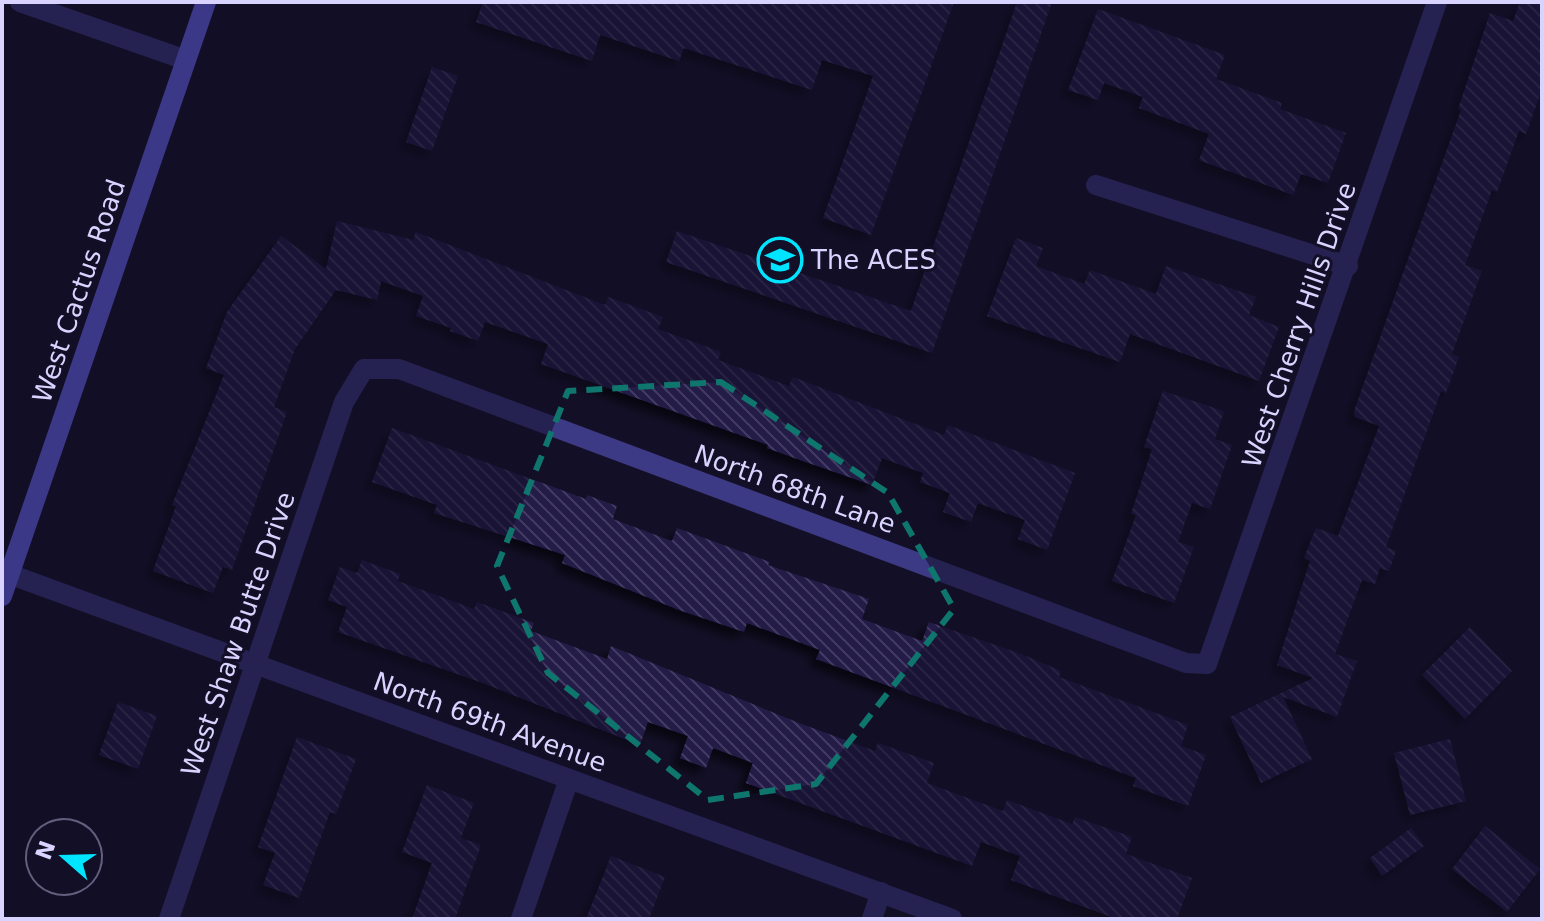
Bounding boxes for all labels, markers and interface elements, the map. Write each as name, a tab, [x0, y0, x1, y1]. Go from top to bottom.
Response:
street label: West Cactus Road	[27, 175, 131, 407]
street label: West Cherry Hills Drive	[1236, 178, 1362, 472]
school or university icon: The ACES	[756, 236, 804, 284]
place label: The ACES	[810, 245, 936, 275]
street label: North 68th Lane	[690, 439, 900, 539]
street label: West Shaw Butte Drive	[175, 488, 301, 780]
street label: North 69th Avenue	[369, 666, 611, 778]
north arrow	[24, 817, 104, 897]
text: N	[31, 837, 61, 863]

